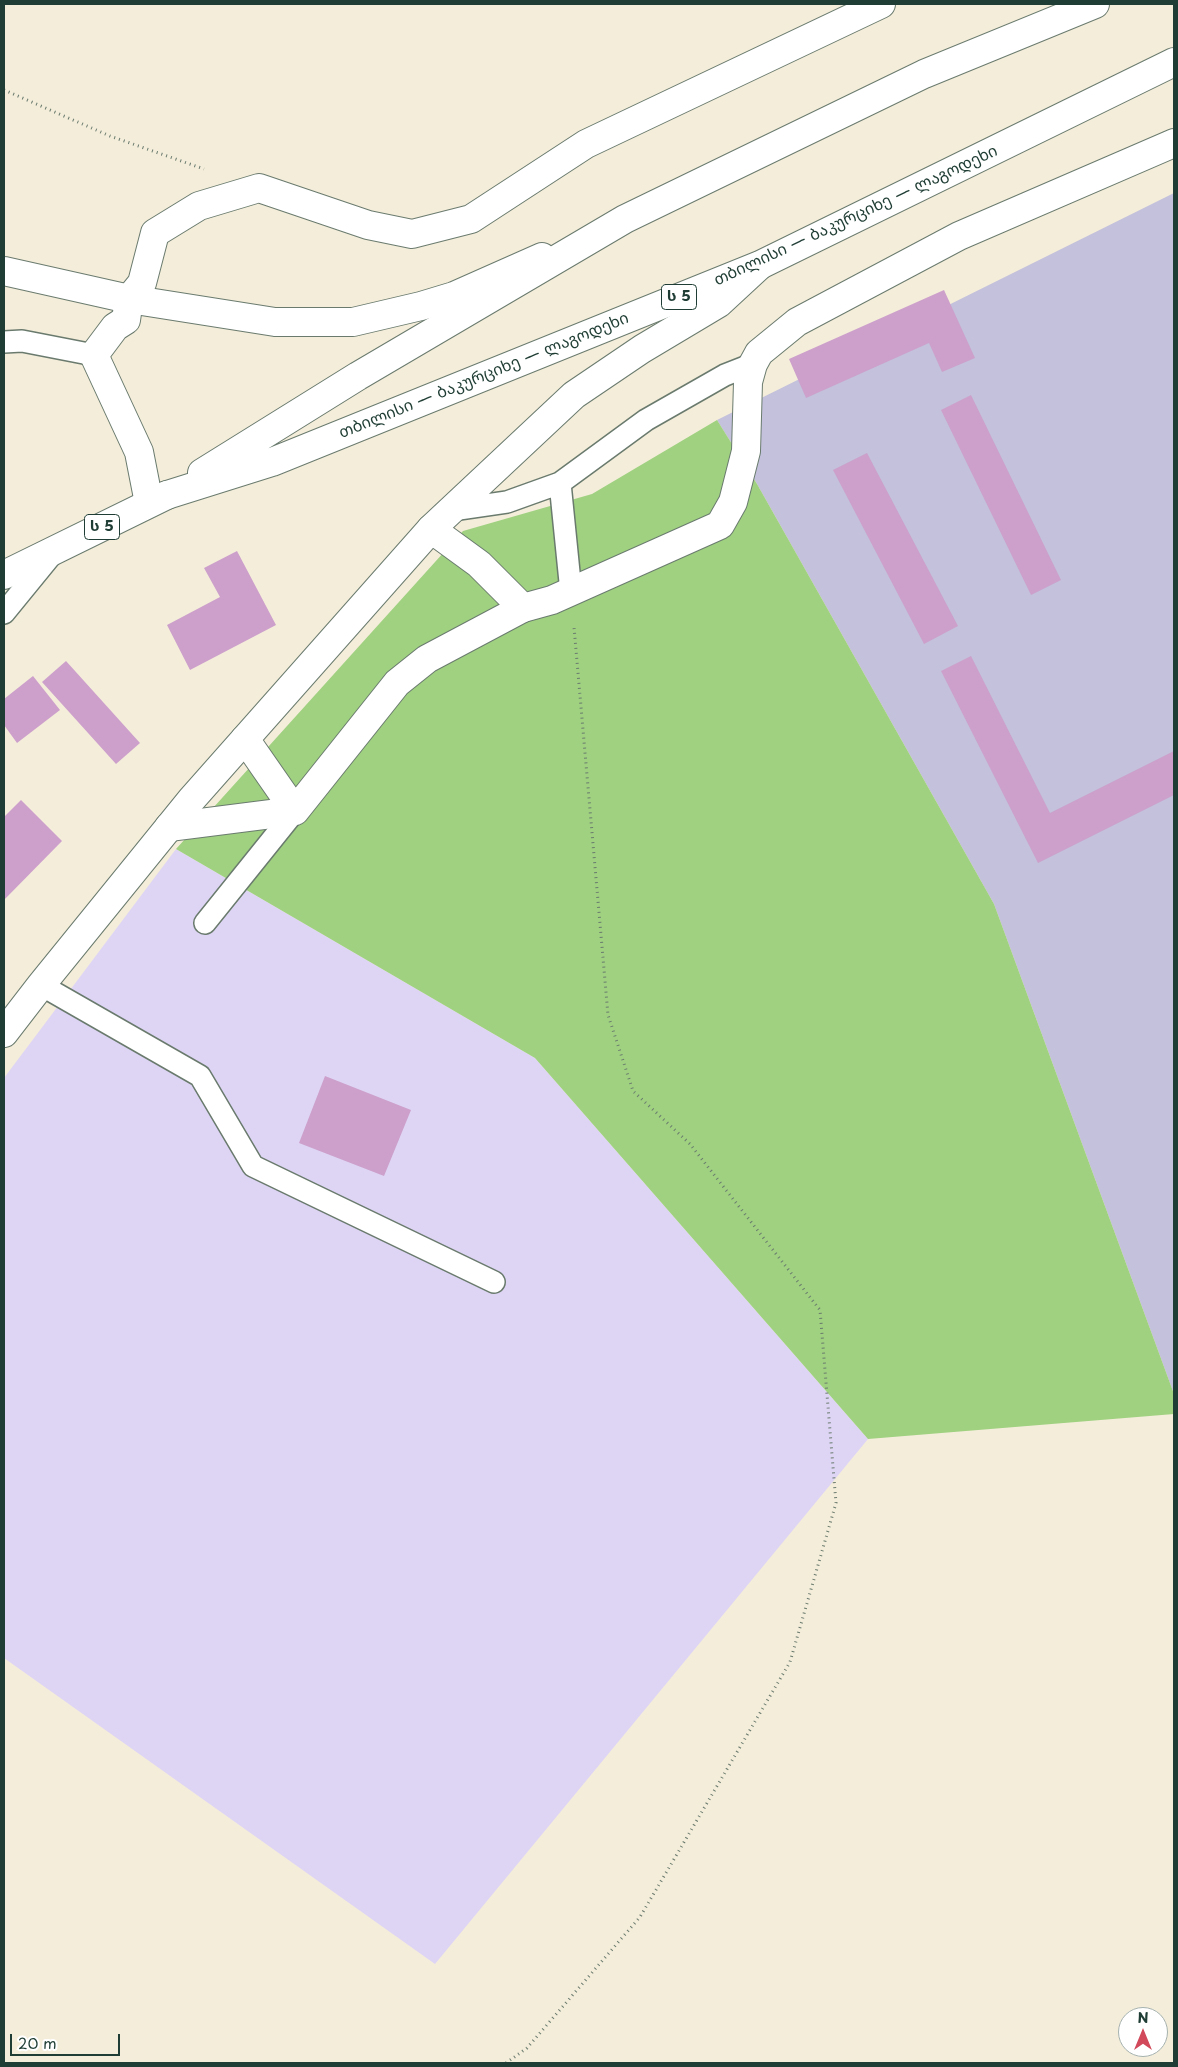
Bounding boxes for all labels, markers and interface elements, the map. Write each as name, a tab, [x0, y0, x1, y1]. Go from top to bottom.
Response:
street label: თბილისი — ბაკურციხე — ლაგოდეხი	[711, 142, 1001, 290]
road number: ს 5	[662, 284, 696, 310]
street label: თბილისი — ბაკურციხე — ლაგოდეხი	[336, 309, 632, 443]
road number: ს 5	[84, 514, 120, 540]
north arrow	[1118, 2007, 1168, 2057]
text: N	[1137, 2007, 1149, 2028]
scale bar	[12, 2024, 122, 2056]
text: 20 m	[18, 2031, 57, 2054]

